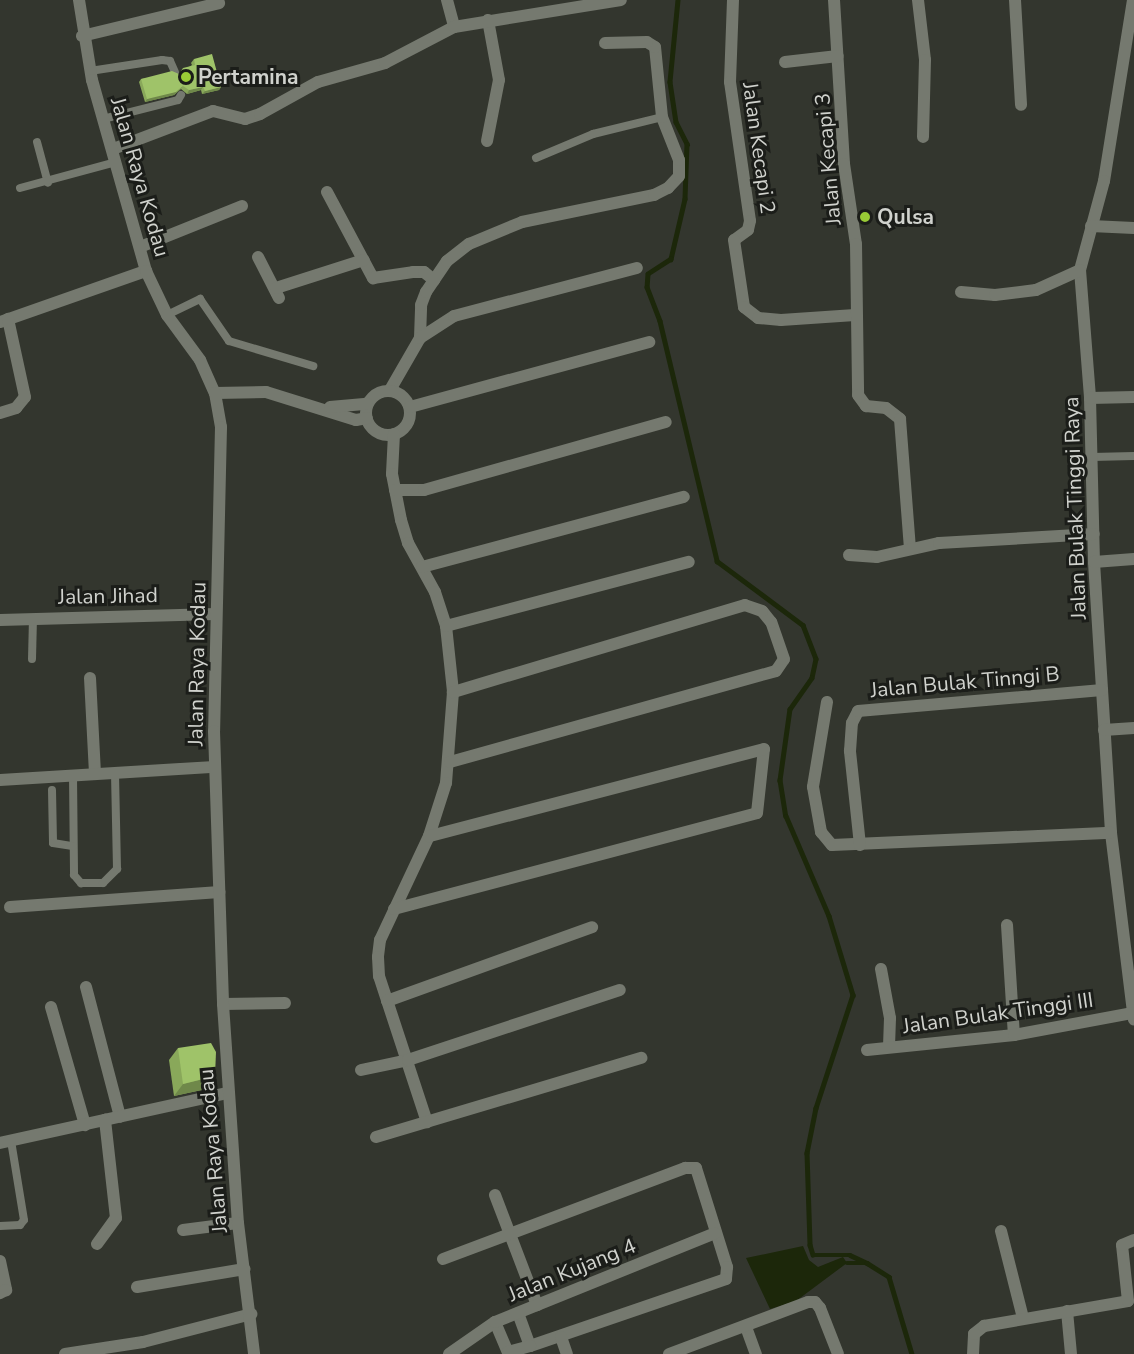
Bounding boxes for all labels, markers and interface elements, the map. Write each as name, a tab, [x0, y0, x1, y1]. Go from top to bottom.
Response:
place label: Pertamina	[198, 64, 298, 90]
marker: Pertamina	[179, 70, 193, 84]
street label: Jalan Kecapi 2	[737, 81, 781, 215]
street label: Jalan Kecapi 3	[810, 92, 846, 226]
street label: Jalan Raya Kodau	[105, 94, 175, 260]
place label: Qulsa	[877, 204, 934, 230]
marker: Qulsa	[858, 210, 872, 224]
street label: Jalan Bulak Tinggi Raya	[1059, 396, 1091, 620]
street label: Jalan Raya Kodau	[183, 582, 211, 746]
street label: Jalan Jihad	[58, 583, 158, 609]
street label: Jalan Bulak Tinngi B	[869, 661, 1061, 703]
street label: Jalan Bulak Tinggi III	[901, 987, 1095, 1039]
street label: Jalan Raya Kodau	[193, 1068, 233, 1234]
street label: Jalan Kujang 4	[504, 1233, 640, 1307]

